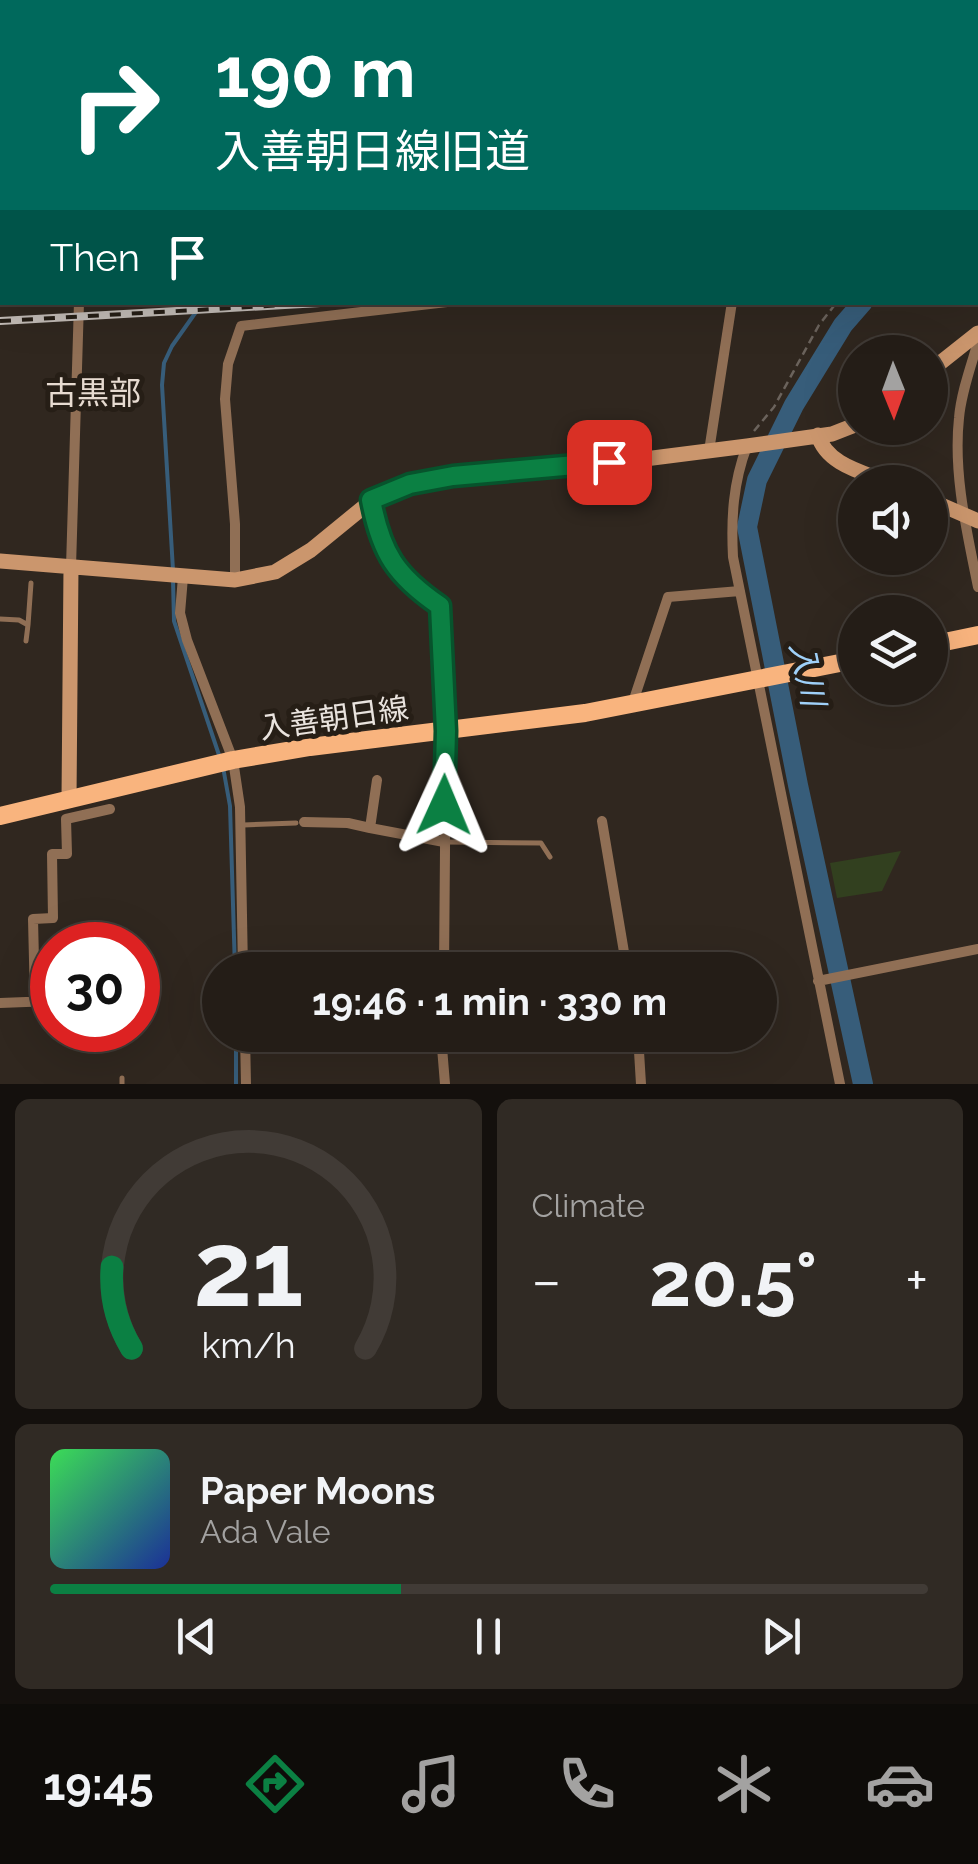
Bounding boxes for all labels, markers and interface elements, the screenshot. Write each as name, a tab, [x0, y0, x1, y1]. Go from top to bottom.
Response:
text: 190 m	[215, 31, 416, 113]
icon: right	[50, 40, 180, 170]
text: 入善朝日線旧道	[215, 125, 530, 178]
icon: arrive	[160, 230, 215, 285]
text: Then	[50, 235, 140, 280]
north arrow	[838, 335, 948, 445]
map controls	[838, 335, 948, 705]
district label: 古黒部	[45, 374, 141, 411]
pin	[567, 420, 652, 505]
icon: arrive	[582, 435, 637, 490]
button: sound	[838, 465, 948, 575]
button: layers	[838, 595, 948, 705]
water label: 入川	[783, 639, 833, 712]
street label: 入善朝日線	[257, 690, 411, 746]
position arrow	[392, 753, 496, 857]
speed limit sign: 30	[30, 922, 160, 1052]
text: 19:46 · 1 min · 330 m	[312, 979, 667, 1024]
text: Climate	[532, 1187, 645, 1224]
text: 21	[193, 1208, 303, 1330]
text: 20.5°	[649, 1235, 817, 1324]
text: −	[532, 1248, 561, 1313]
text: +	[905, 1248, 928, 1313]
text: km/h	[201, 1324, 295, 1366]
text: Paper Moons	[200, 1468, 435, 1513]
text: Ada Vale	[200, 1513, 331, 1550]
icon: previous	[169, 1609, 224, 1664]
icon: pause	[461, 1609, 516, 1664]
icon: next	[754, 1609, 809, 1664]
icon: directions	[240, 1749, 310, 1819]
icon: music	[396, 1749, 466, 1819]
icon: phone	[552, 1749, 622, 1819]
icon: climate	[709, 1749, 779, 1819]
icon: car	[865, 1749, 935, 1819]
text: 19:45	[43, 1758, 154, 1811]

